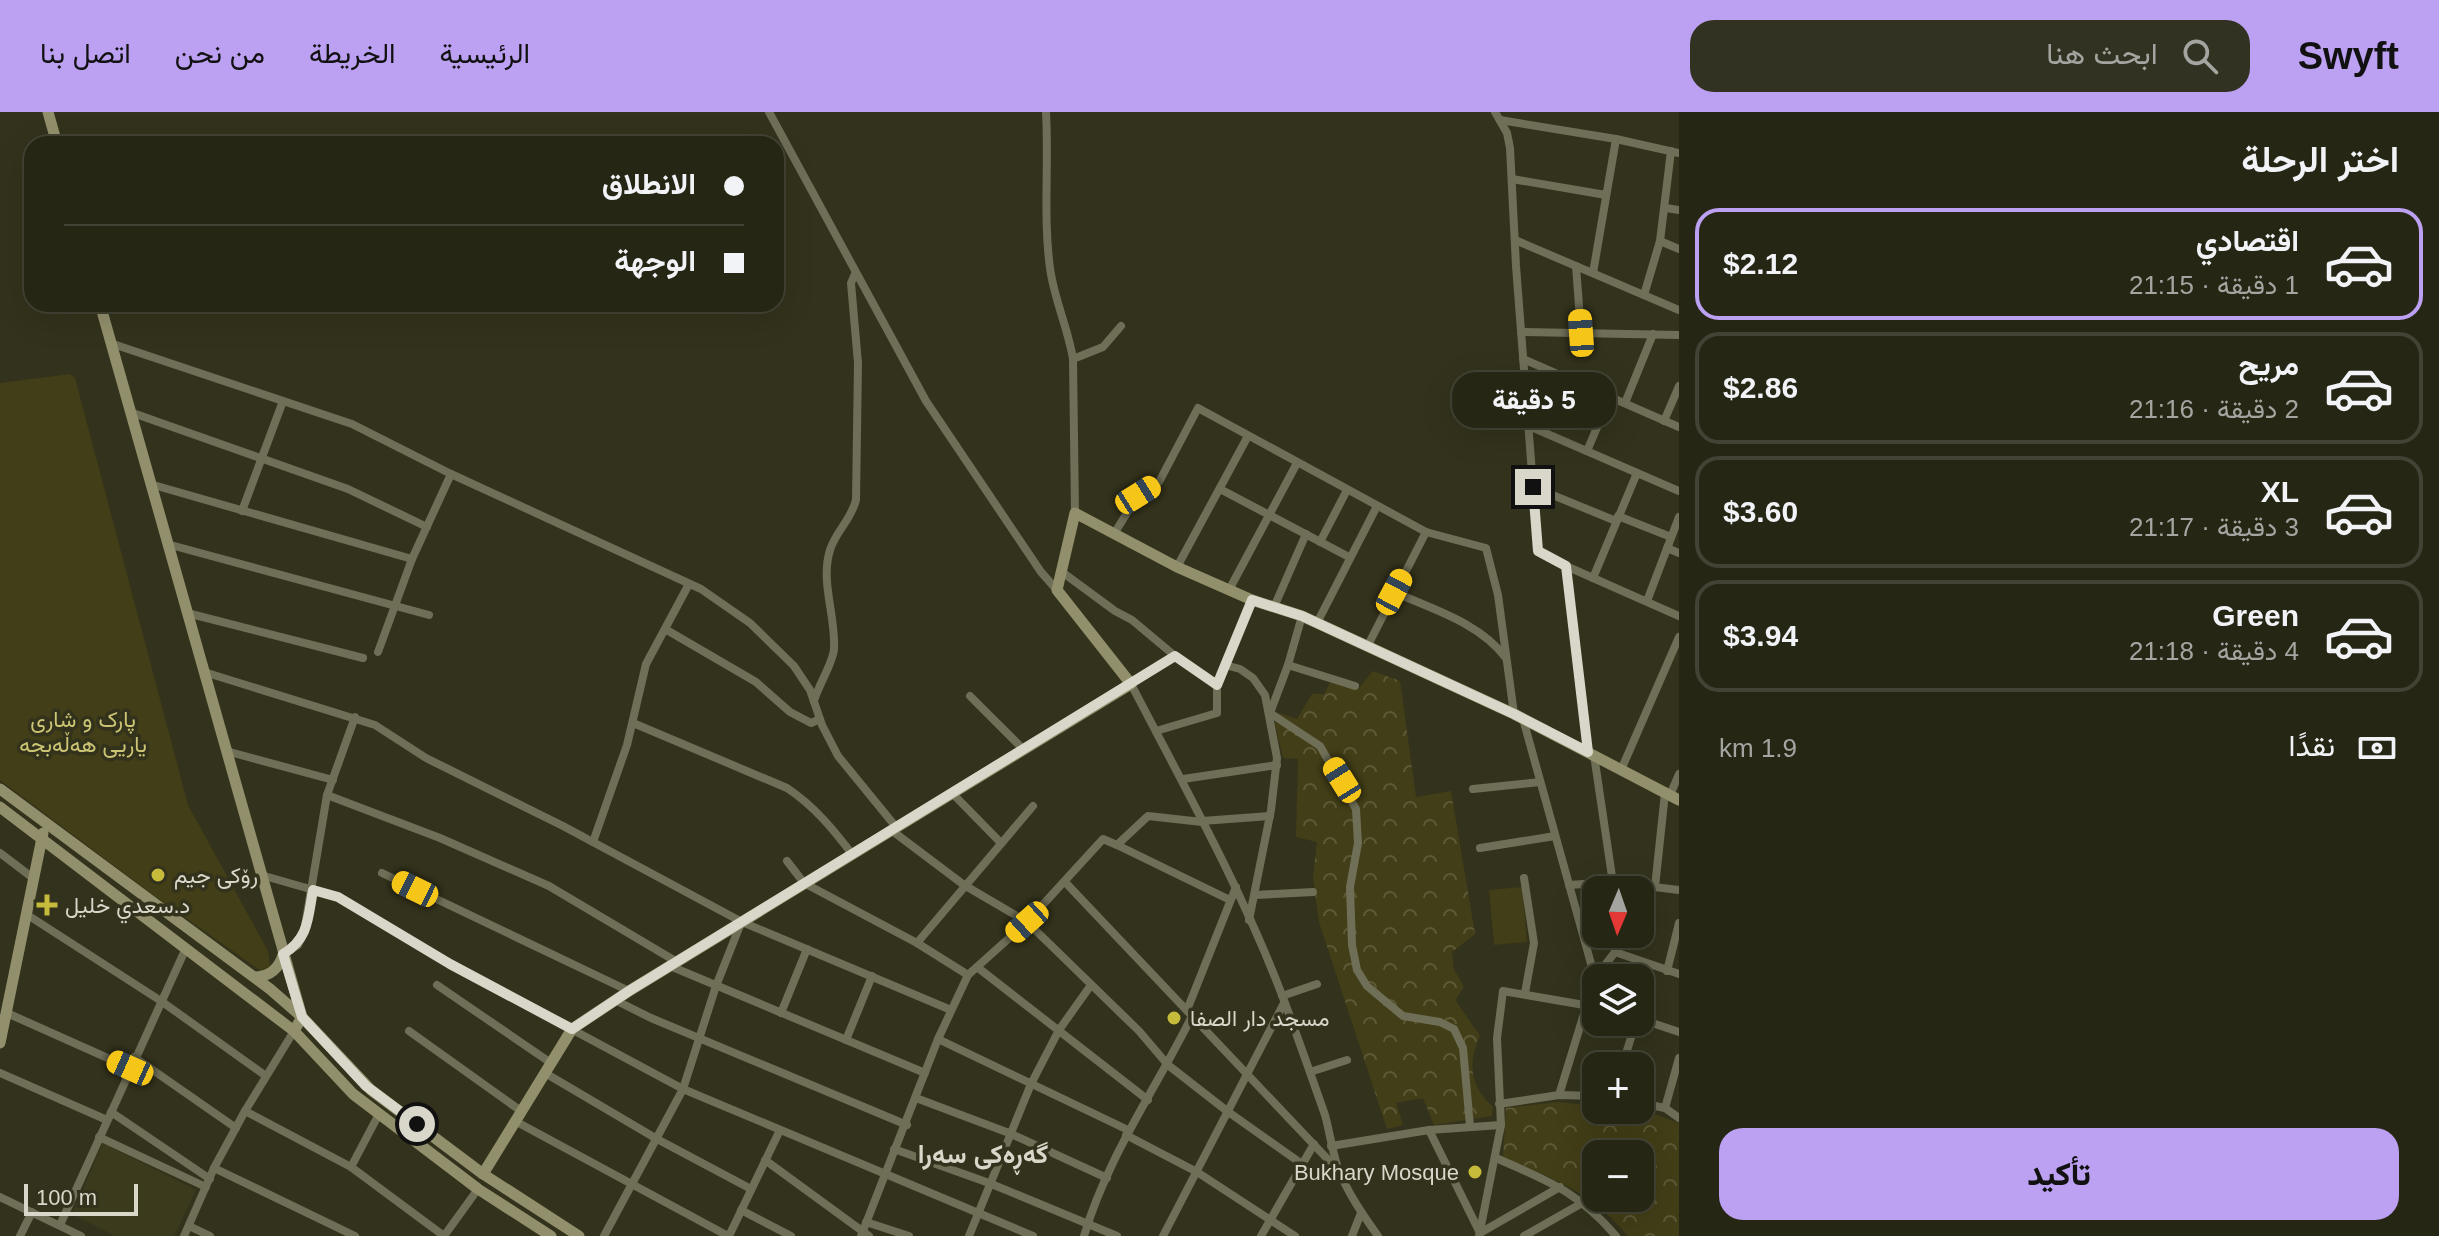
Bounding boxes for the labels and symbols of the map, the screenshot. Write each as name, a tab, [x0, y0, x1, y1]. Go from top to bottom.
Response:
car	[1567, 308, 1595, 358]
callout: 5 دقيقة	[1451, 371, 1615, 427]
route end	[1515, 469, 1551, 505]
car	[1111, 472, 1165, 518]
car	[1372, 565, 1416, 619]
park label: پارک و شاری یاریی ھەڵەبجە	[19, 707, 147, 758]
car	[1319, 753, 1365, 807]
place label: رۆکی جیم	[174, 863, 258, 890]
marker: رۆکی جیم	[149, 866, 167, 884]
car	[388, 868, 442, 910]
north arrow	[1582, 876, 1654, 948]
place label: د.سعدي خليل	[65, 893, 190, 924]
marker: د.سعدي خليل	[36, 894, 58, 916]
car	[1001, 897, 1053, 947]
place label: مسجد دار الصفا	[1190, 1006, 1329, 1032]
marker: مسجد دار الصفا	[1165, 1009, 1183, 1027]
car	[103, 1047, 157, 1089]
route start	[399, 1106, 435, 1142]
district label: گەڕەکی سەرا	[918, 1139, 1049, 1175]
place label: Bukhary Mosque	[1294, 1160, 1459, 1185]
marker: Bukhary Mosque	[1466, 1163, 1484, 1181]
scale bar	[24, 1180, 138, 1216]

